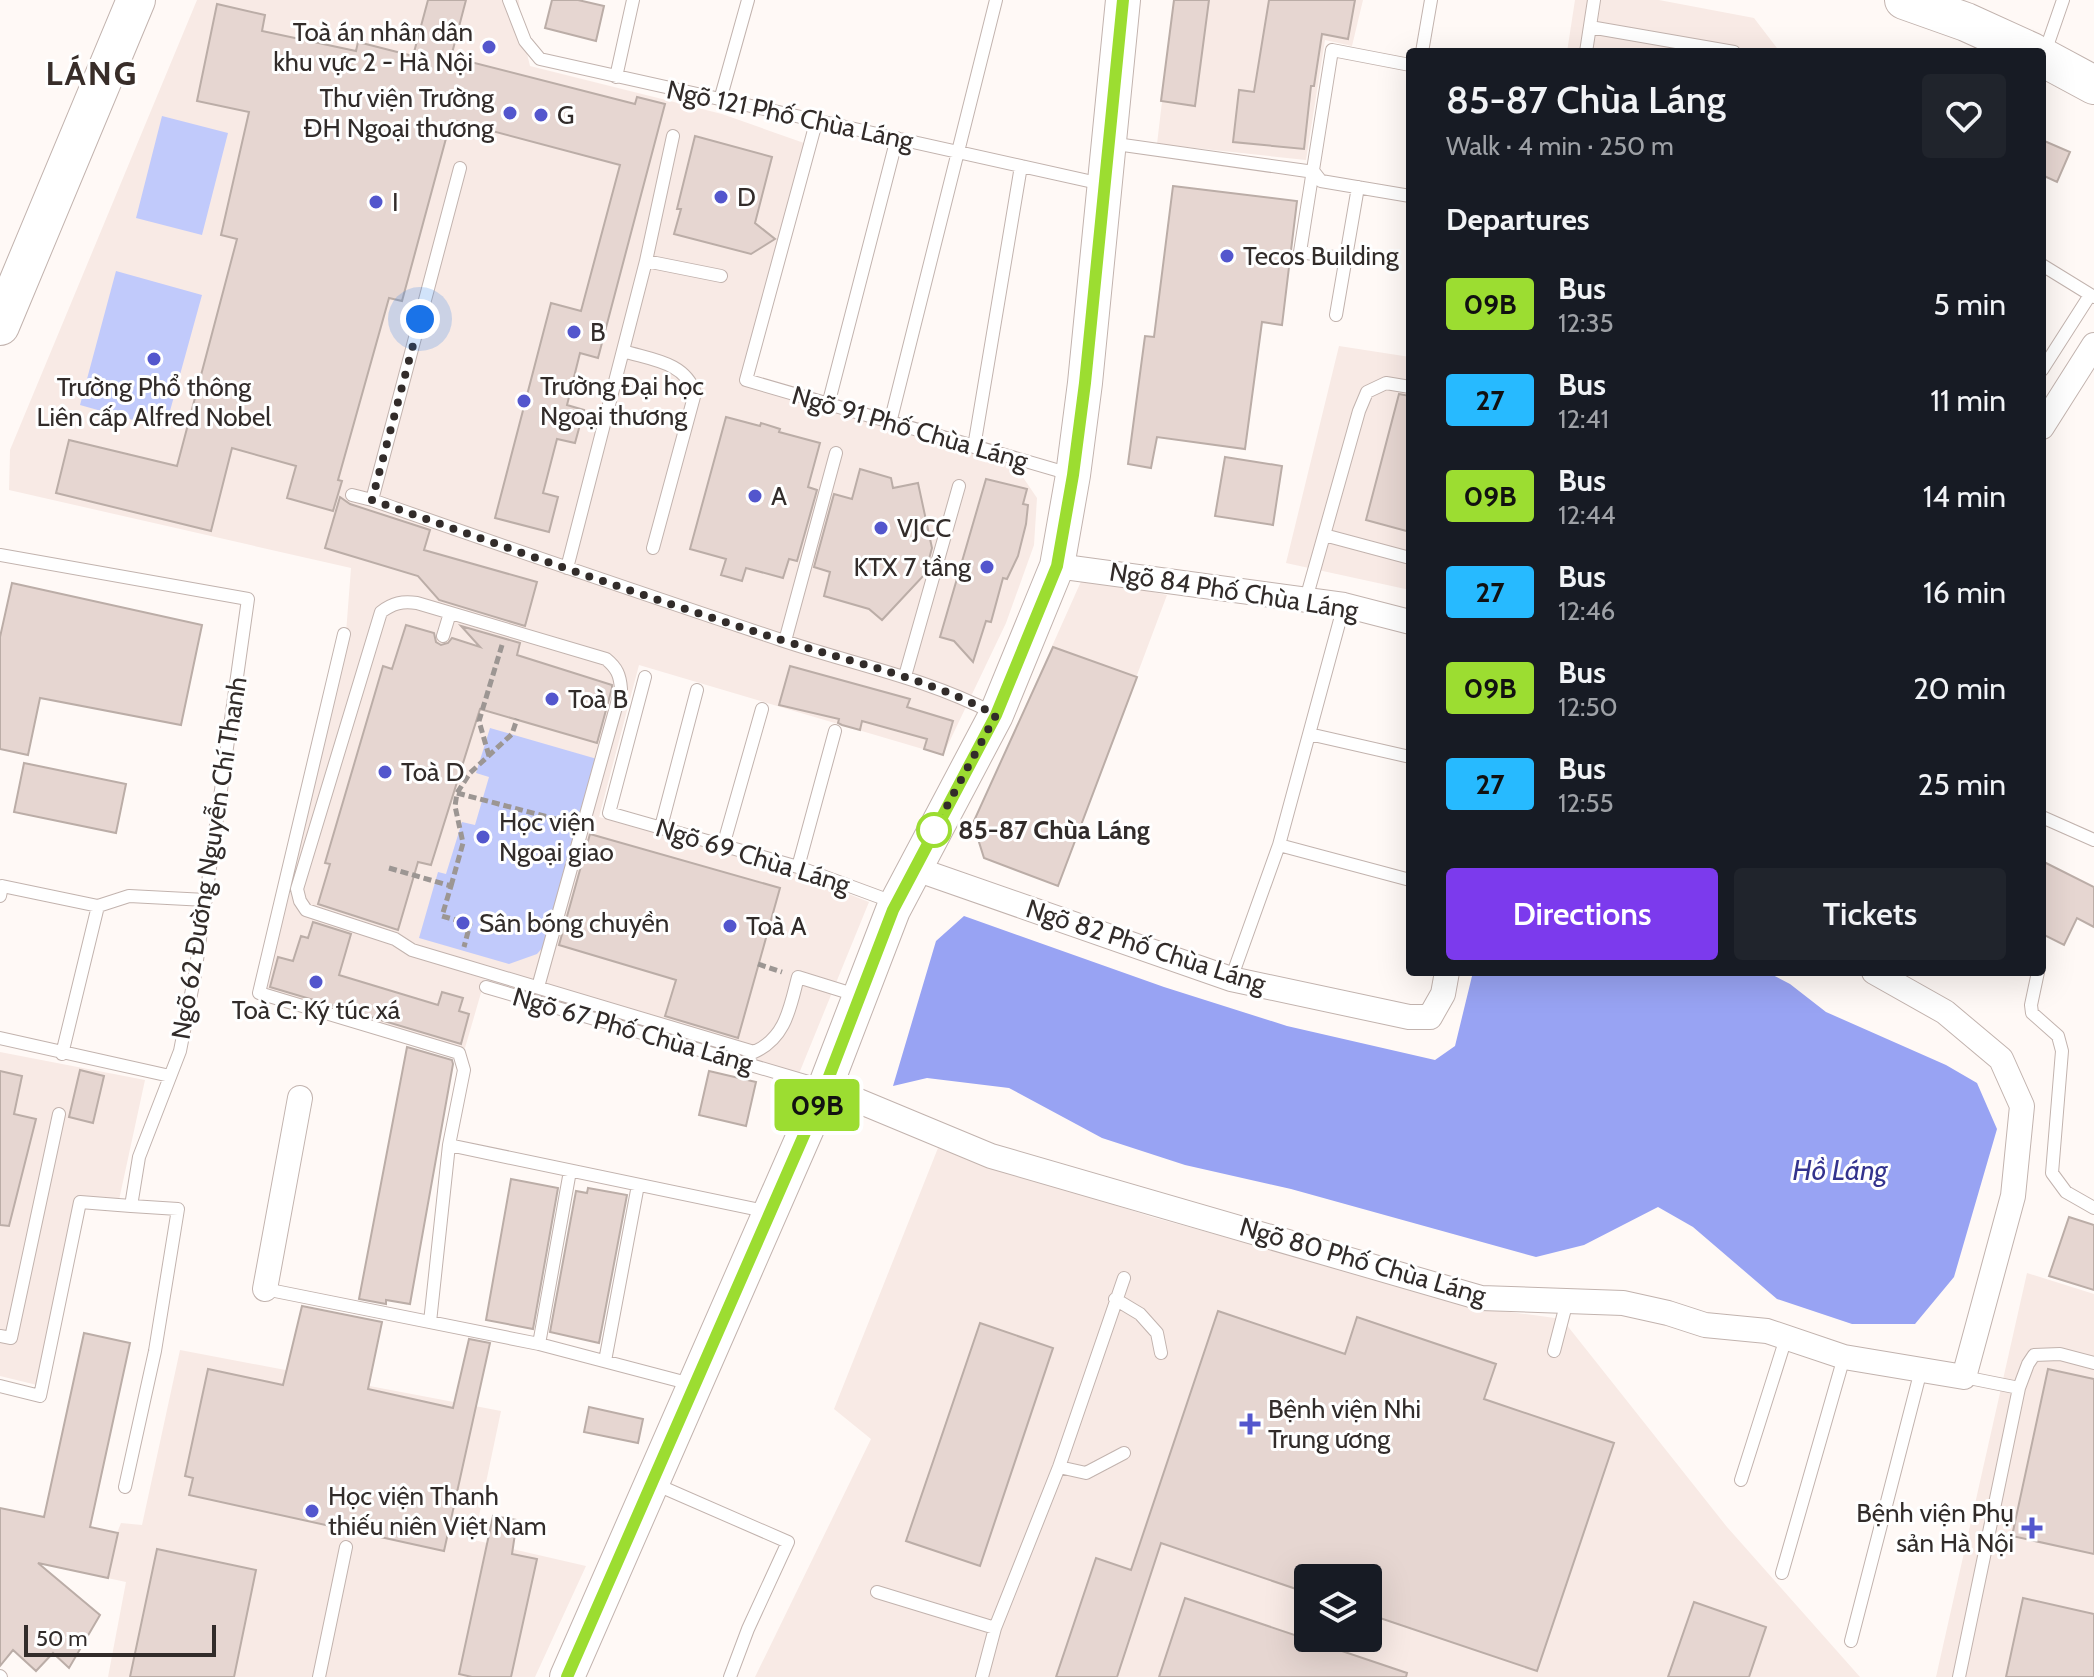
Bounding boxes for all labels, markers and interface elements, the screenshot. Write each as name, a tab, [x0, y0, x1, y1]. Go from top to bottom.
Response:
place label: Toà án nhân dân khu vực 2 - Hà Nội	[273, 16, 473, 78]
marker: Toà án nhân dân khu vực 2 - Hà Nội	[480, 38, 498, 56]
district label: LÁNG	[46, 52, 138, 94]
street label: Ngõ 121 Phố Chùa Láng	[664, 73, 917, 157]
button: heart	[1922, 74, 2006, 158]
text: 85-87 Chùa Láng	[1446, 76, 1726, 123]
place label: Thư viện Trường ĐH Ngoại thương	[304, 82, 495, 144]
place label: G	[557, 99, 574, 131]
marker: Thư viện Trường ĐH Ngoại thương	[501, 104, 519, 122]
marker: G	[532, 106, 550, 124]
text: Walk · 4 min · 250 m	[1446, 130, 1674, 162]
place label: D	[737, 181, 756, 213]
place label: I	[392, 186, 399, 218]
marker: D	[712, 188, 730, 206]
marker: I	[367, 193, 385, 211]
text: Departures	[1446, 201, 1590, 238]
place label: Tecos Building	[1243, 240, 1400, 272]
marker: Tecos Building	[1218, 247, 1236, 265]
text: Bus	[1558, 270, 1606, 307]
text: 5 min	[1934, 286, 2006, 323]
text: 09B	[1463, 287, 1517, 321]
your location	[400, 299, 440, 339]
text: 12:35	[1558, 307, 1614, 339]
place label: B	[590, 316, 606, 348]
marker: B	[565, 323, 583, 341]
marker: Trường Phổ thông Liên cấp Alfred Nobel	[145, 350, 163, 368]
text: Bus	[1558, 366, 1606, 403]
place label: Trường Đại học Ngoại thương	[540, 370, 704, 432]
place label: Trường Phổ thông Liên cấp Alfred Nobel	[36, 371, 272, 433]
street label: Ngõ 91 Phố Chùa Láng	[788, 379, 1033, 477]
text: 11 min	[1930, 382, 2006, 419]
text: 27	[1475, 383, 1505, 417]
marker: Trường Đại học Ngoại thương	[515, 392, 533, 410]
text: 12:41	[1558, 403, 1609, 435]
text: Bus	[1558, 462, 1606, 499]
text: 14 min	[1923, 478, 2006, 515]
text: 09B	[1463, 479, 1517, 513]
place label: A	[771, 480, 787, 512]
marker: A	[746, 487, 764, 505]
text: 12:44	[1558, 499, 1616, 531]
place label: VJCC	[897, 512, 951, 544]
marker: VJCC	[872, 519, 890, 537]
place label: KTX 7 tầng	[854, 551, 972, 583]
street label: Ngõ 84 Phố Chùa Láng	[1107, 556, 1362, 627]
marker: KTX 7 tầng	[978, 558, 996, 576]
text: Bus	[1558, 558, 1606, 595]
text: 16 min	[1923, 574, 2006, 611]
text: 27	[1475, 575, 1505, 609]
text: 12:46	[1558, 595, 1615, 627]
text: Bus	[1558, 654, 1606, 691]
text: 20 min	[1913, 670, 2006, 707]
text: 09B	[1463, 671, 1517, 705]
street label: Ngõ 62 Đường Nguyễn Chí Thanh	[164, 674, 254, 1042]
place label: Toà B	[568, 683, 628, 715]
marker: Toà B	[543, 690, 561, 708]
text: 12:50	[1558, 691, 1618, 723]
text: Bus	[1558, 750, 1606, 787]
place label: Toà D	[401, 756, 464, 788]
marker: Toà D	[376, 763, 394, 781]
text: 25 min	[1918, 766, 2006, 803]
text: 27	[1475, 767, 1505, 801]
text: 12:55	[1558, 787, 1614, 819]
place label: Học viện Ngoại giao	[499, 806, 614, 868]
street label: Ngõ 69 Chùa Láng	[652, 811, 855, 901]
marker: 85-87 Chùa Láng	[917, 813, 951, 847]
place label: 85-87 Chùa Láng	[958, 814, 1150, 846]
marker: Học viện Ngoại giao	[474, 828, 492, 846]
button: Directions	[1446, 868, 1718, 960]
button: Tickets	[1734, 868, 2006, 960]
street label: Ngõ 82 Phố Chùa Láng	[1022, 892, 1271, 1000]
place label: Sân bóng chuyền	[479, 907, 669, 939]
place label: Toà A	[746, 910, 806, 942]
marker: Sân bóng chuyền	[454, 914, 472, 932]
marker: Toà A	[721, 917, 739, 935]
marker: Toà C: Ký túc xá	[307, 973, 325, 991]
street label: Ngõ 67 Phố Chùa Láng	[509, 980, 758, 1080]
place label: Toà C: Ký túc xá	[232, 994, 401, 1026]
line badge: 09B	[771, 1079, 863, 1131]
text: 09B	[790, 1088, 844, 1122]
water label: Hồ Láng	[1793, 1153, 1889, 1187]
street label: Ngõ 80 Phố Chùa Láng	[1236, 1211, 1491, 1312]
place label: Bệnh viện Nhi Trung ương	[1268, 1393, 1421, 1455]
marker: Bệnh viện Nhi Trung ương	[1239, 1413, 1261, 1435]
place label: Học viện Thanh thiếu niên Việt Nam	[328, 1480, 547, 1542]
place label: Bệnh viện Phụ sản Hà Nội	[1856, 1497, 2014, 1559]
marker: Học viện Thanh thiếu niên Việt Nam	[303, 1502, 321, 1520]
marker: Bệnh viện Phụ sản Hà Nội	[2021, 1517, 2043, 1539]
map controls	[1294, 1564, 1382, 1652]
button: layers	[1294, 1564, 1382, 1652]
scale bar	[24, 1621, 216, 1657]
text: 50 m	[36, 1625, 88, 1652]

